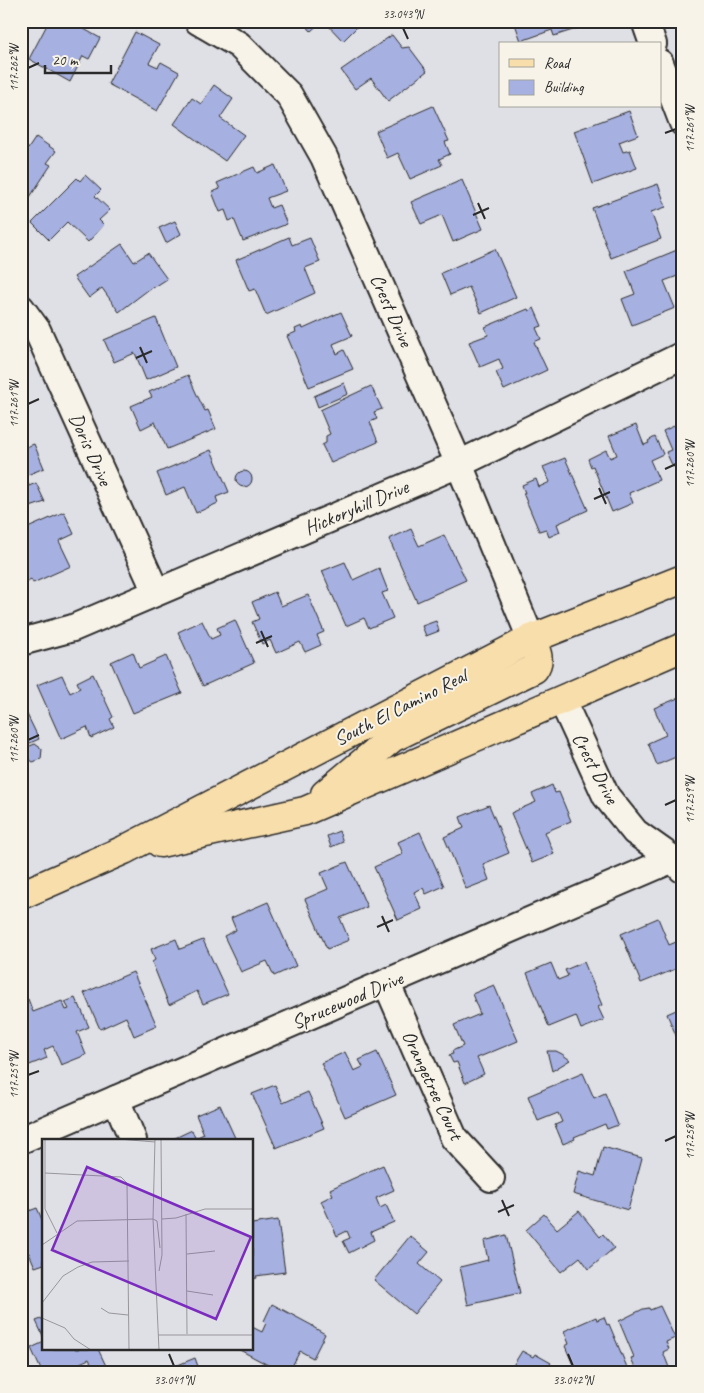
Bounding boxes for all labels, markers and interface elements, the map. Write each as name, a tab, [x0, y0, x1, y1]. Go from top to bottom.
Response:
text: 33.043°N	[383, 6, 425, 22]
text: 117.262°W	[6, 42, 22, 91]
scale bar	[45, 42, 111, 74]
legend	[499, 42, 662, 108]
text: 20 m	[52, 51, 79, 70]
text: Road	[544, 54, 571, 73]
text: Building	[544, 78, 584, 97]
text: 117.261°W	[682, 103, 698, 152]
street label: Crest Drive	[364, 270, 419, 352]
text: 117.261°W	[6, 378, 22, 427]
street label: Doris Drive	[63, 409, 118, 491]
text: 117.260°W	[682, 438, 698, 487]
street label: Hickoryhill Drive	[300, 474, 413, 541]
street label: South El Camino Real	[330, 662, 474, 752]
text: 117.260°W	[6, 714, 22, 763]
street label: Crest Drive	[566, 728, 625, 809]
text: 117.259°W	[682, 774, 698, 823]
street label: Sprucewood Drive	[288, 965, 408, 1035]
street label: Orangetree Court	[396, 1027, 470, 1146]
text: 117.259°W	[6, 1049, 22, 1098]
text: 117.258°W	[682, 1110, 698, 1159]
inset map	[42, 1139, 254, 1350]
text: 33.041°N	[154, 1372, 196, 1388]
text: 33.042°N	[553, 1372, 595, 1388]

